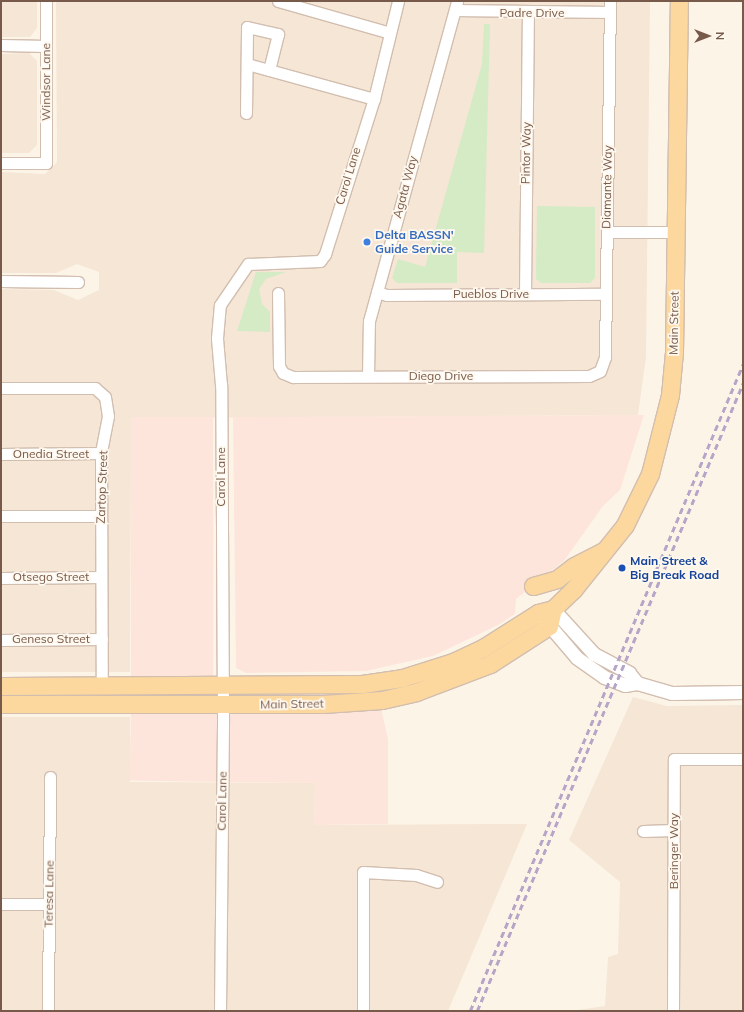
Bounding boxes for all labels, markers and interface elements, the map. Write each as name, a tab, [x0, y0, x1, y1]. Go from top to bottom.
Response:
street label: Padre Drive	[500, 6, 564, 20]
north arrow	[688, 16, 728, 56]
text: N	[713, 32, 727, 40]
street label: Windsor Lane	[39, 43, 53, 121]
street label: Pintor Way	[518, 122, 534, 184]
street label: Carol Lane	[332, 145, 364, 207]
street label: Diamante Way	[599, 145, 615, 229]
street label: Agata Way	[390, 154, 420, 220]
place label: Delta BASSN' Guide Service	[375, 228, 454, 256]
marker: Delta BASSN' Guide Service	[362, 237, 372, 247]
street label: Pueblos Drive	[453, 287, 529, 301]
street label: Main Street	[666, 291, 682, 355]
street label: Diego Drive	[409, 369, 473, 383]
street label: Onedia Street	[13, 447, 89, 461]
street label: Carol Lane	[214, 447, 228, 507]
street label: Zartop Street	[94, 450, 110, 524]
place label: Main Street & Big Break Road	[630, 554, 719, 582]
marker: Main Street & Big Break Road	[617, 563, 627, 573]
street label: Otsego Street	[13, 570, 89, 584]
street label: Geneso Street	[12, 632, 90, 646]
street label: Main Street	[260, 696, 324, 712]
street label: Carol Lane	[214, 771, 230, 831]
street label: Beringer Way	[667, 813, 681, 889]
street label: Teresa Lane	[41, 860, 57, 928]

